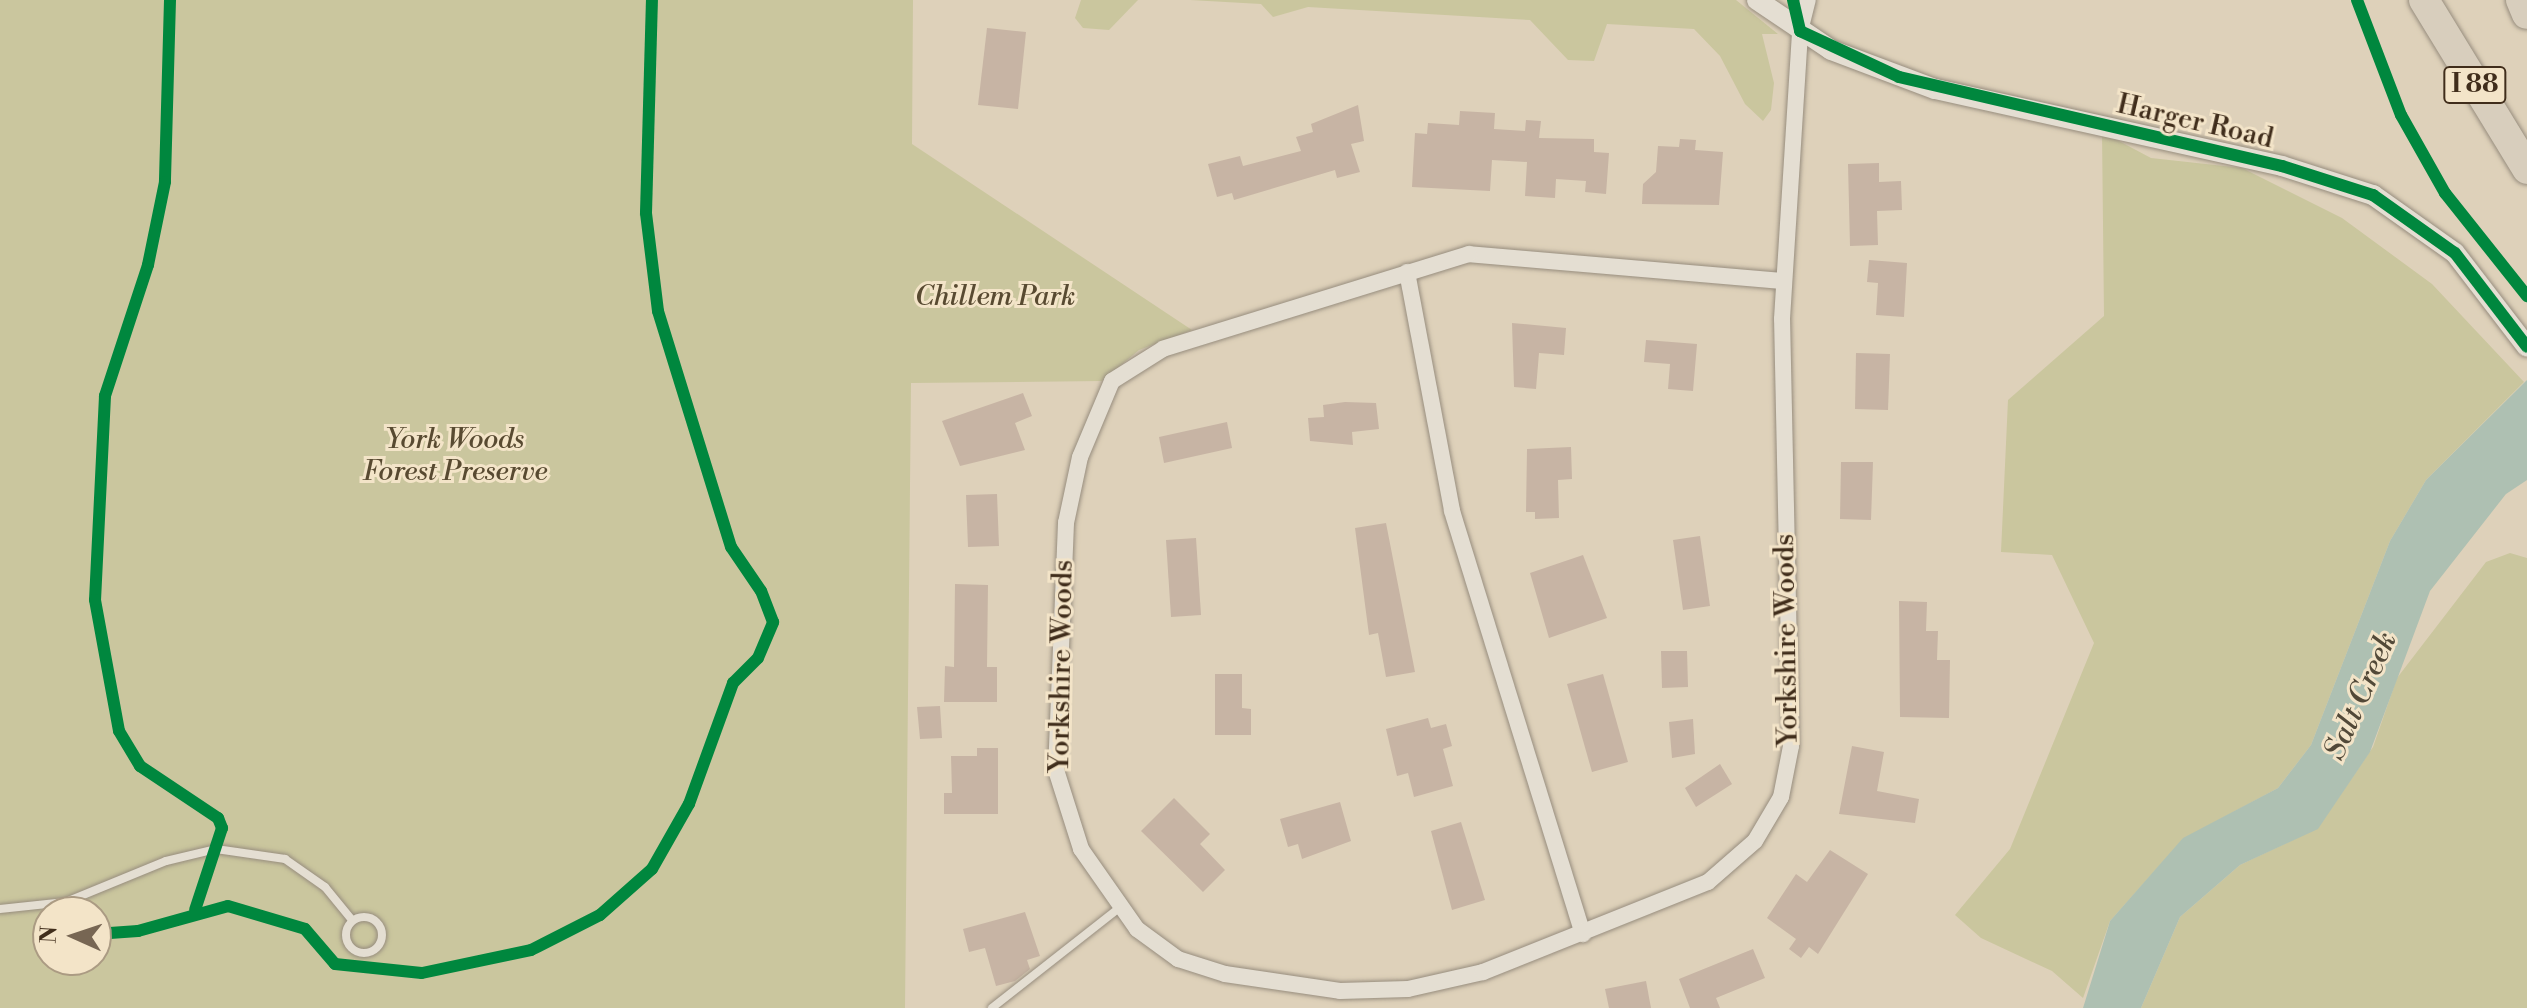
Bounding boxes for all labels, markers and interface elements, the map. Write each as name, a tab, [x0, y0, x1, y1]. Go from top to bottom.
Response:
road number: I 88	[2443, 63, 2507, 107]
street label: Harger Road	[2113, 88, 2277, 156]
park label: Chillem Park	[915, 280, 1075, 314]
park label: York Woods Forest Preserve	[362, 423, 548, 489]
street label: Yorkshire Woods	[1768, 533, 1806, 747]
street label: Yorkshire Woods	[1043, 559, 1081, 773]
water label: Salt Creek	[2317, 626, 2405, 766]
north arrow	[32, 896, 112, 976]
text: N	[36, 925, 63, 944]

